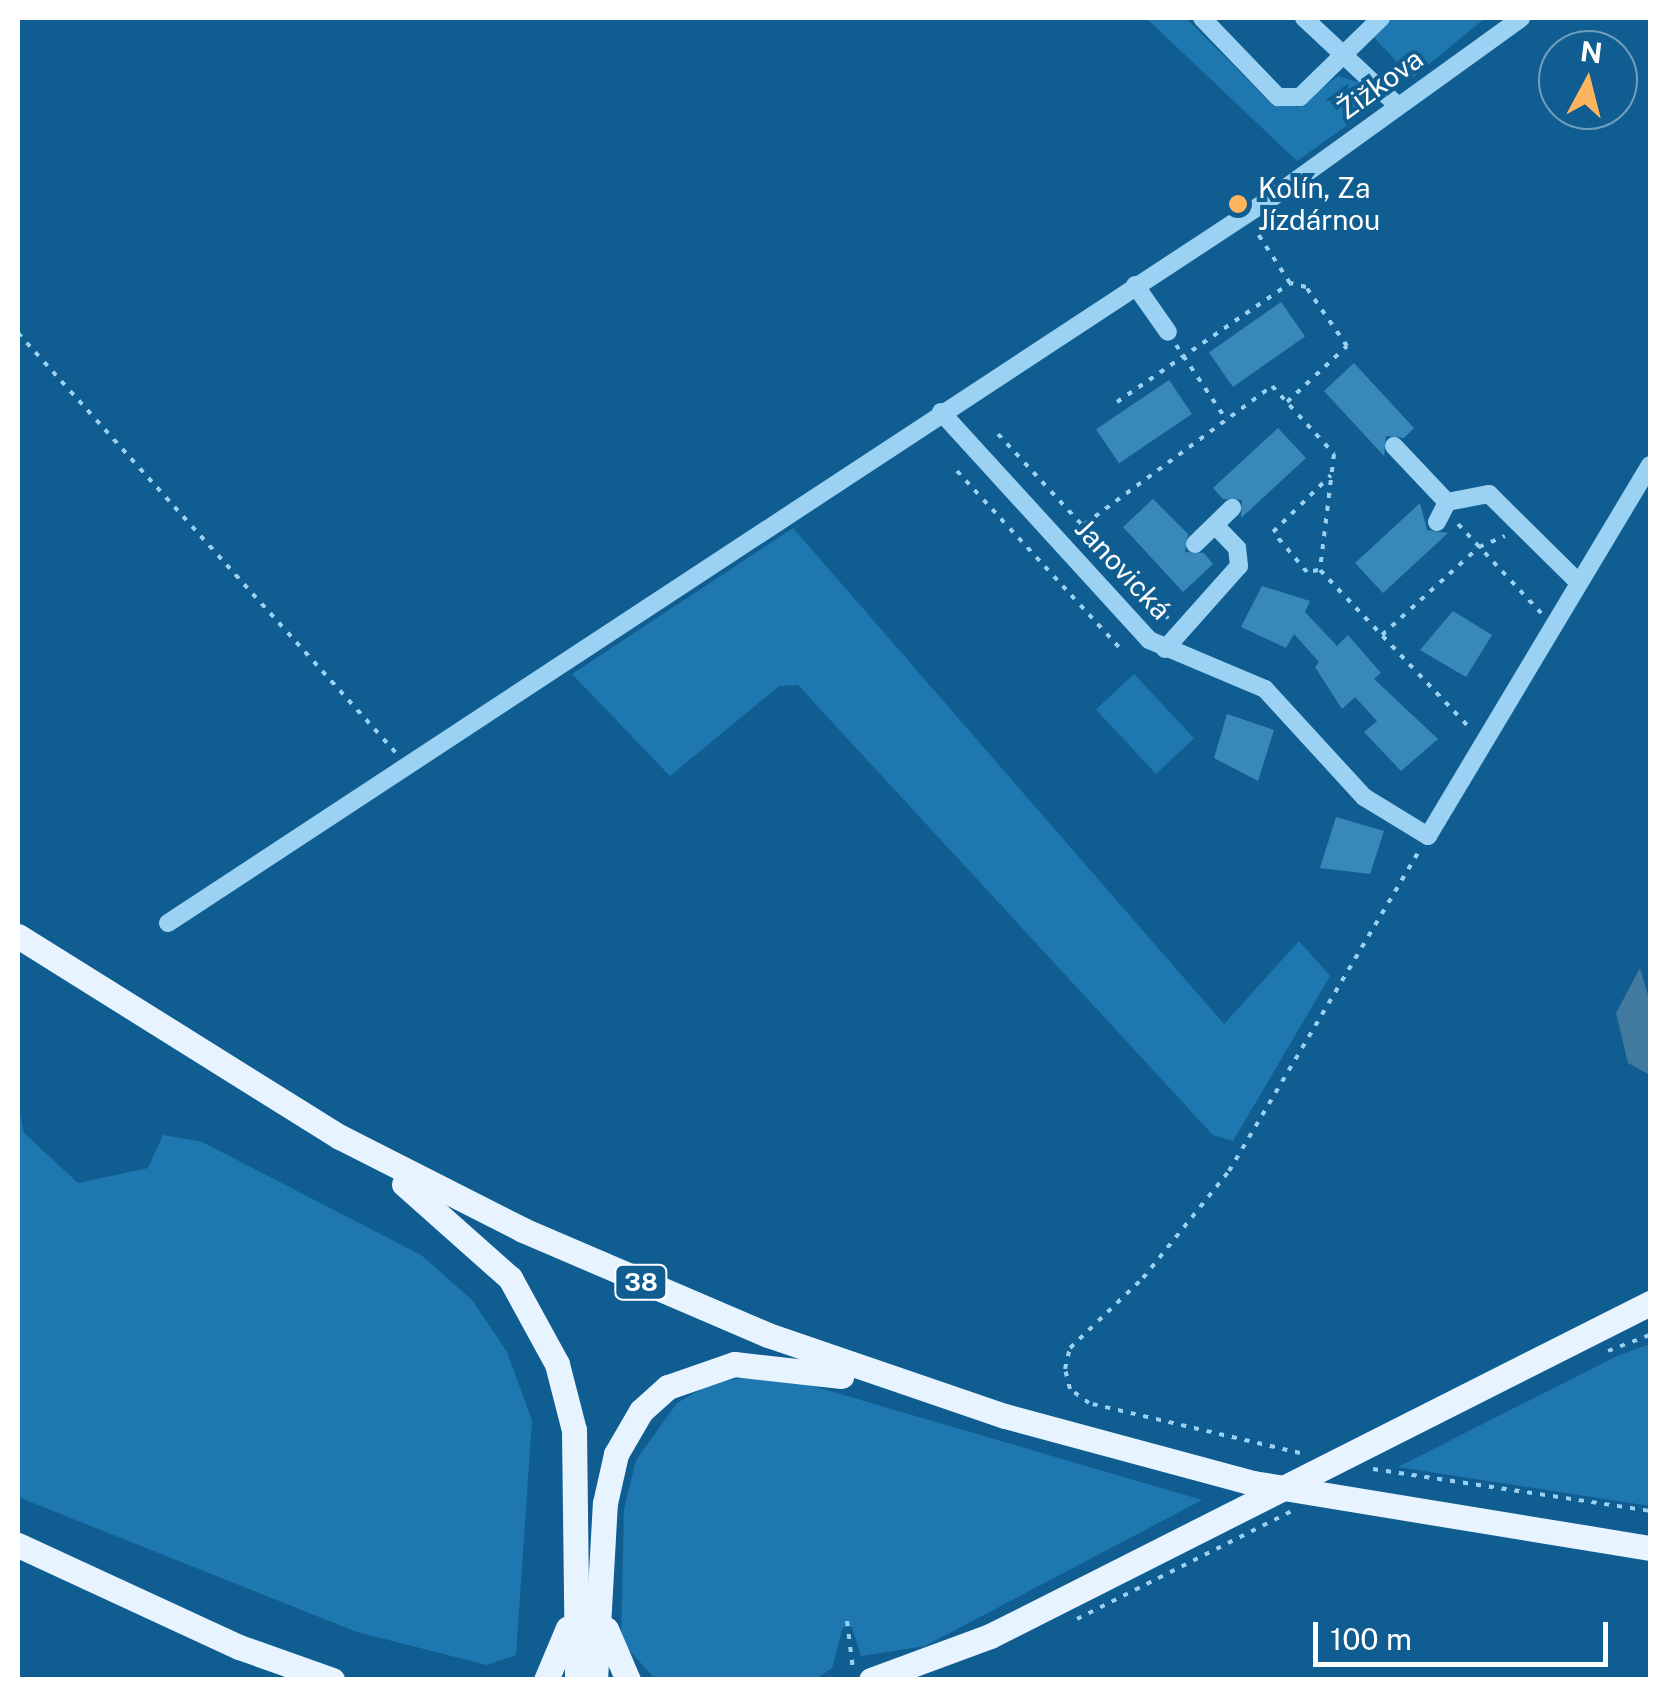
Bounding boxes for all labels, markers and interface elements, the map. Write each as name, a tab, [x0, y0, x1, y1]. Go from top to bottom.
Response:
north arrow	[1538, 30, 1638, 130]
text: N	[1579, 34, 1604, 69]
street label: Žižkova	[1331, 42, 1429, 126]
place label: Kolín, Za Jízdárnou	[1258, 171, 1380, 237]
marker: Kolín, Za Jízdárnou	[1227, 193, 1249, 215]
street label: Janovická	[1068, 512, 1178, 626]
road number: 38	[614, 1262, 668, 1302]
scale bar	[1318, 1602, 1613, 1664]
text: 100 m	[1330, 1621, 1412, 1657]

